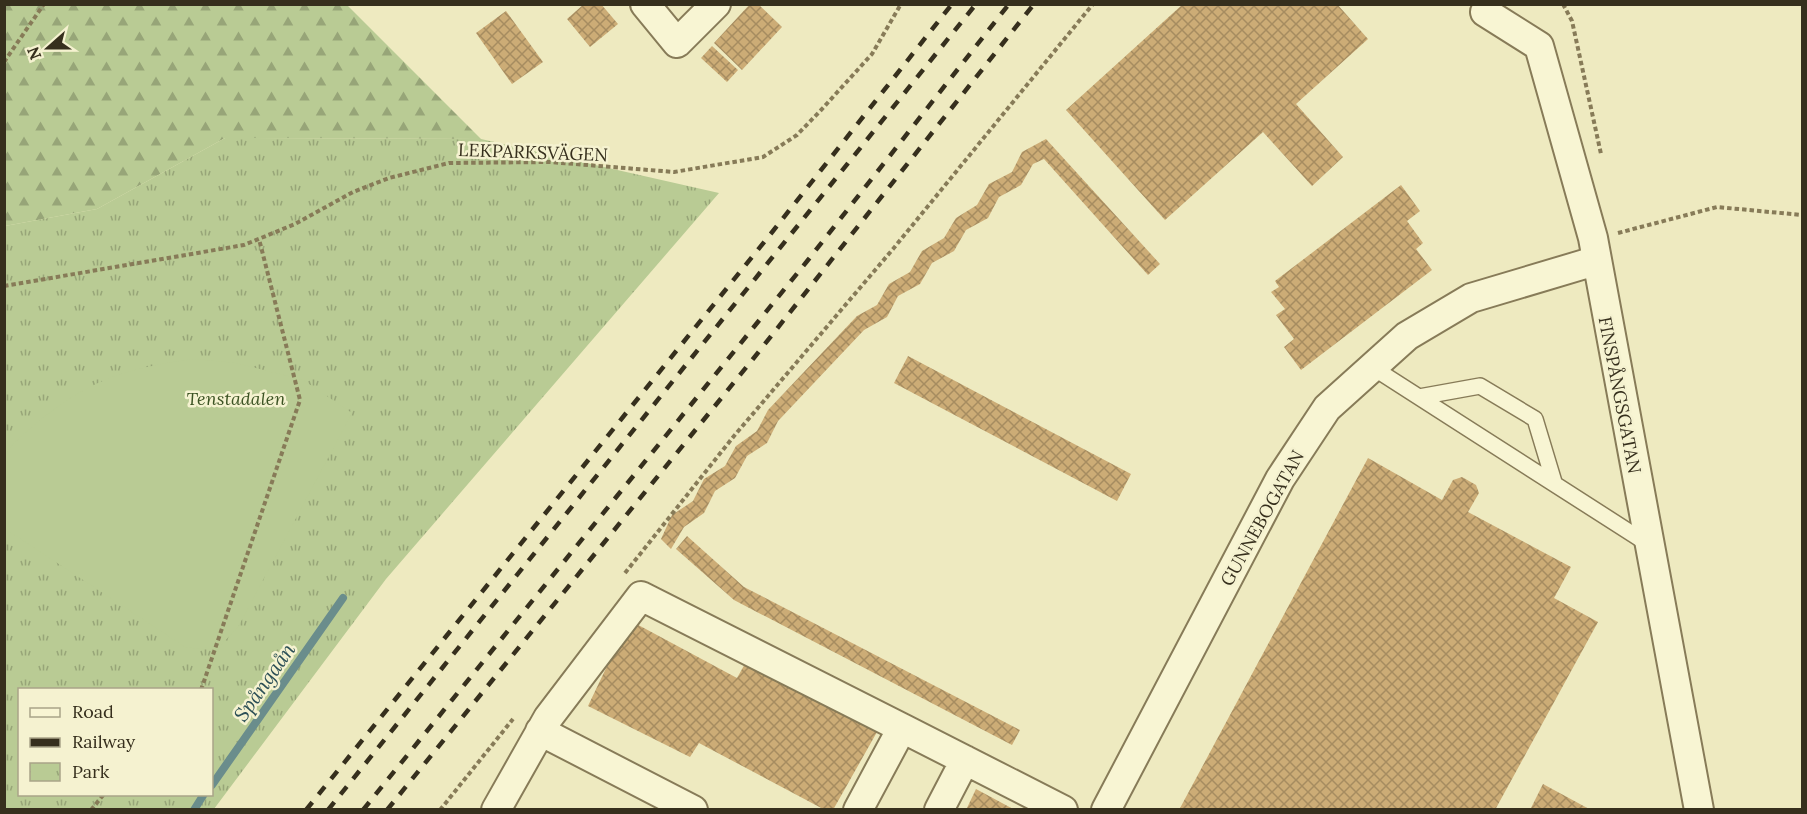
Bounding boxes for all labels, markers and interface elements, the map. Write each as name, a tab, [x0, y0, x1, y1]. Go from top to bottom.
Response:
north arrow	[18, 18, 78, 78]
text: N	[22, 44, 46, 63]
street label: LEKPARKSVÄGEN	[458, 138, 608, 166]
street label: FINSPÅNGSGATAN	[1593, 315, 1647, 475]
park label: Tenstadalen	[187, 387, 285, 410]
street label: GUNNEBOGATAN	[1215, 446, 1309, 590]
water label: Spångaån	[228, 637, 301, 726]
legend	[18, 688, 213, 796]
text: Road	[72, 700, 114, 723]
text: Railway	[72, 730, 136, 753]
text: Park	[72, 760, 110, 783]

